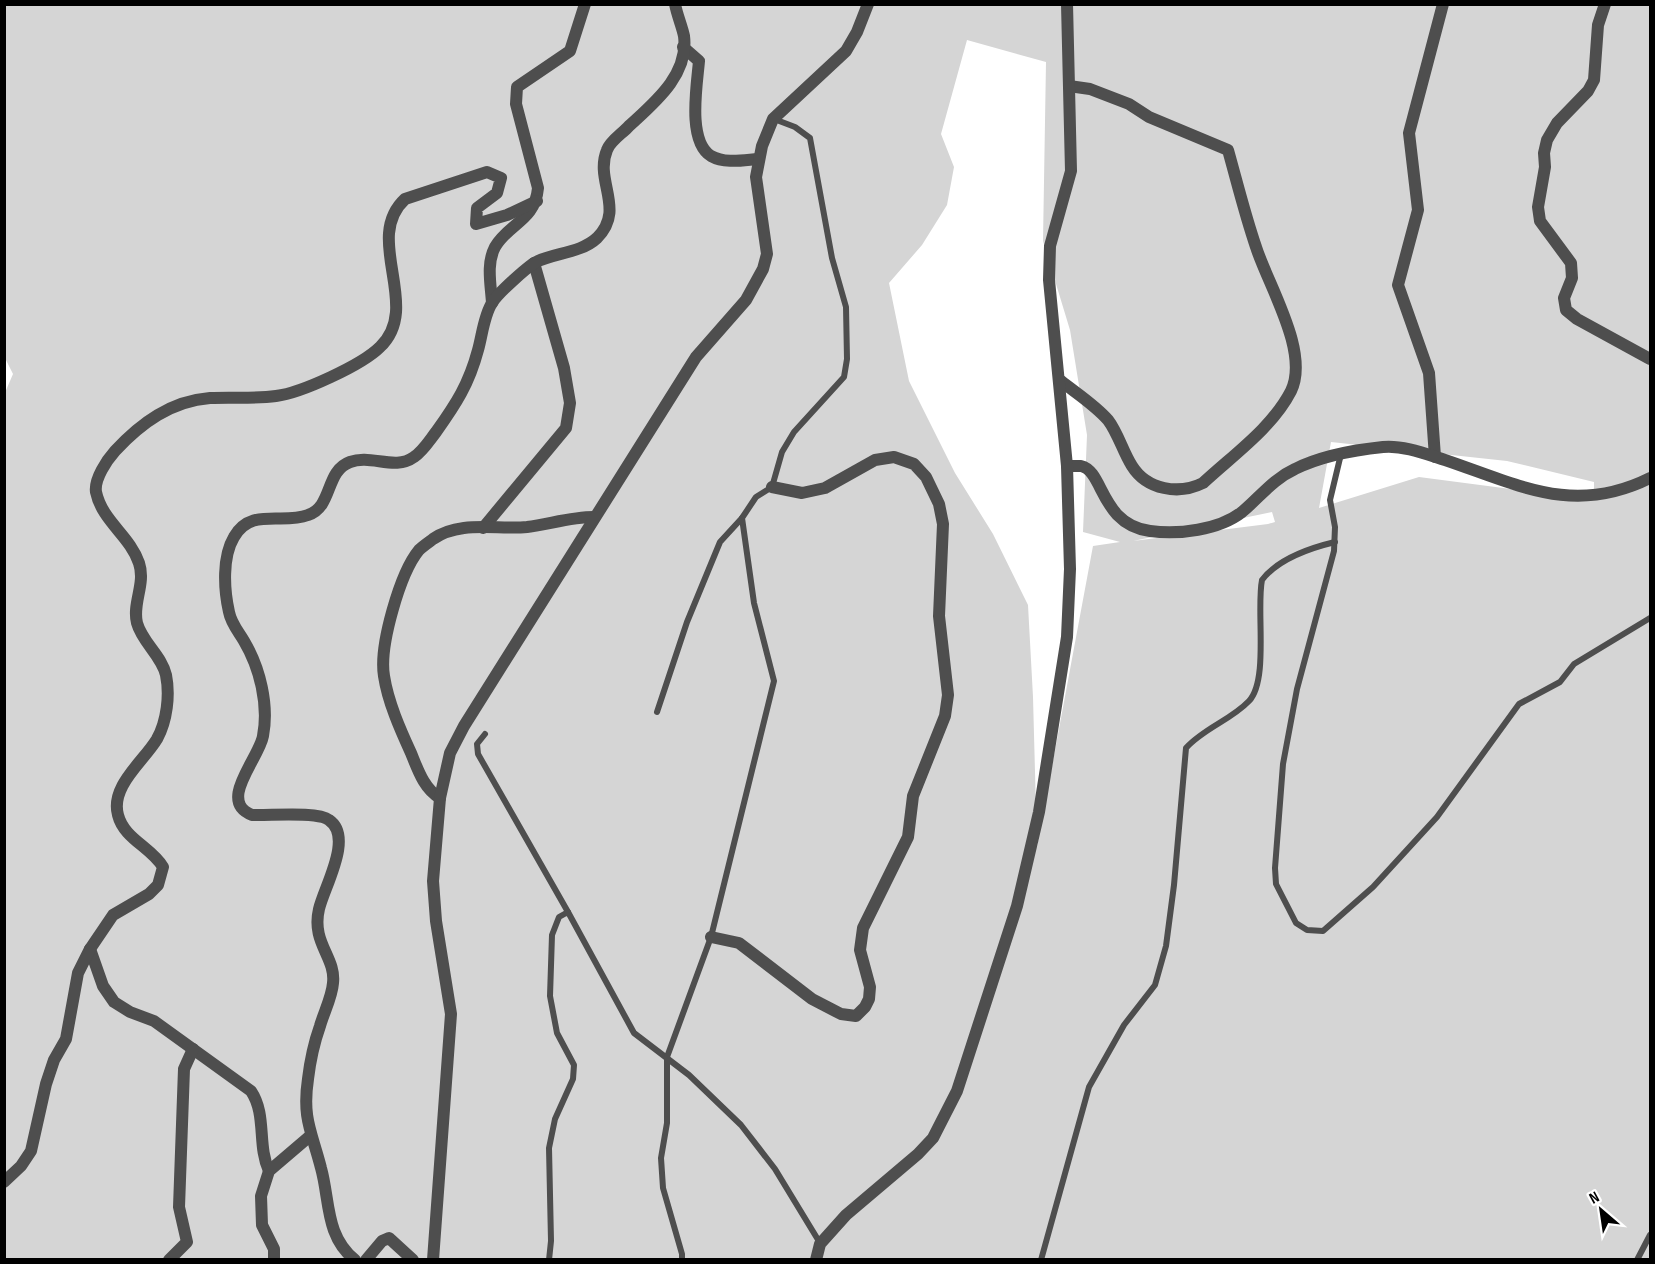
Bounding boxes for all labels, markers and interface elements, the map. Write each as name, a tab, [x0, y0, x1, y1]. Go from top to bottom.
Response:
north arrow	[1571, 1180, 1631, 1240]
text: N	[1586, 1188, 1603, 1209]

